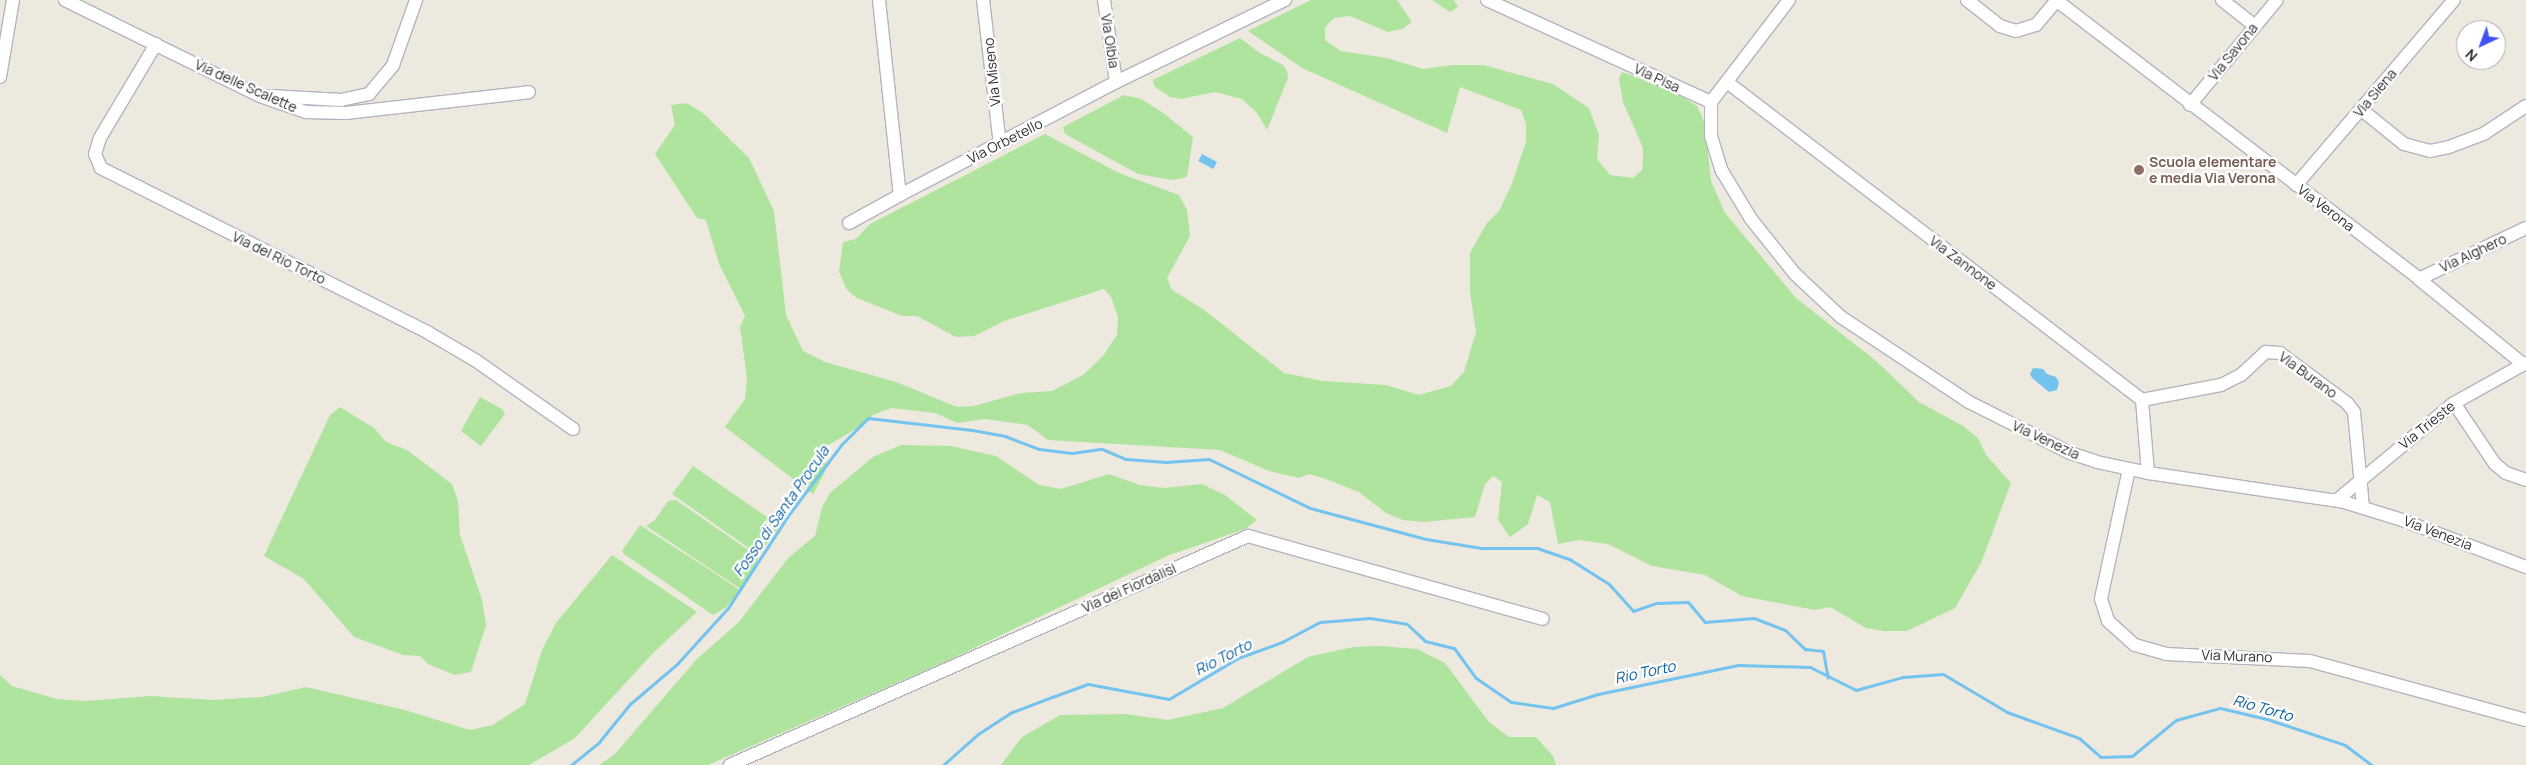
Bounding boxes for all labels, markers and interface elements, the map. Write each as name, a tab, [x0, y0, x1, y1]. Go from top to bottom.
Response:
street label: Via Olbia	[1097, 13, 1123, 69]
street label: Via Savona	[2205, 20, 2261, 84]
north arrow	[2456, 20, 2506, 70]
street label: Via Miseno	[980, 37, 1004, 107]
text: N	[2461, 45, 2481, 66]
street label: Via delle Scalette	[192, 56, 300, 116]
street label: Via Pisa	[1631, 60, 1683, 96]
street label: Via Siena	[2350, 65, 2400, 121]
street label: Via Orbetello	[965, 115, 1045, 167]
place label: Scuola elementare e media Via Verona	[2149, 154, 2276, 186]
marker: Scuola elementare e media Via Verona	[2133, 164, 2145, 176]
street label: Via Verona	[2294, 181, 2358, 235]
street label: Via del Rio Torto	[230, 228, 328, 288]
street label: Via Alghero	[2437, 230, 2509, 276]
street label: Via Zannone	[1926, 232, 2000, 294]
street label: Via Burano	[2276, 348, 2340, 402]
street label: Via Trieste	[2396, 397, 2458, 453]
street label: Via Venezia	[2010, 417, 2082, 463]
water label: Fosso di Santa Procula	[729, 442, 833, 580]
street label: Via Venezia	[2401, 512, 2475, 554]
street label: Via dei Fiordalisi	[1079, 560, 1179, 616]
water label: Rio Torto	[1192, 635, 1254, 679]
street label: Via Murano	[2201, 646, 2273, 666]
water label: Rio Torto	[1613, 657, 1677, 687]
water label: Rio Torto	[2231, 691, 2295, 725]

